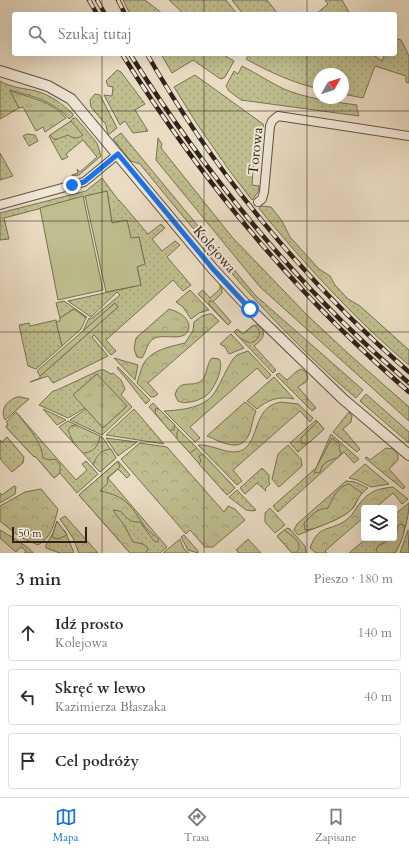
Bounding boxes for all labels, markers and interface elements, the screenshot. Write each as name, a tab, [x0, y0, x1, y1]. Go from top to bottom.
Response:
search box	[12, 12, 397, 56]
icon: search	[26, 23, 48, 45]
text: Szukaj tutaj	[58, 24, 132, 44]
north arrow	[313, 68, 349, 104]
street label: Torowa	[244, 126, 267, 176]
route end	[63, 176, 81, 194]
street label: Kolejowa	[189, 222, 240, 277]
route start	[241, 300, 259, 318]
map controls	[361, 505, 397, 541]
button: layers	[361, 505, 397, 541]
scale bar	[12, 525, 87, 544]
text: 50 m	[18, 526, 42, 541]
text: 3 min	[16, 568, 61, 591]
text: Pieszo · 180 m	[314, 570, 393, 588]
text: Idź prosto	[55, 614, 123, 634]
icon: ahead	[17, 622, 39, 644]
text: 140 m	[358, 624, 392, 642]
text: Kolejowa	[55, 634, 108, 652]
text: Skręć w lewo	[55, 678, 145, 698]
icon: left	[17, 686, 39, 708]
text: 40 m	[364, 688, 392, 706]
text: Kazimierza Błaszaka	[55, 698, 166, 716]
icon: arrive	[17, 750, 39, 772]
text: Cel podróży	[55, 751, 139, 771]
tab: Mapa	[53, 806, 79, 845]
tab: Trasa	[184, 806, 209, 845]
tab: Zapisane	[315, 806, 356, 845]

